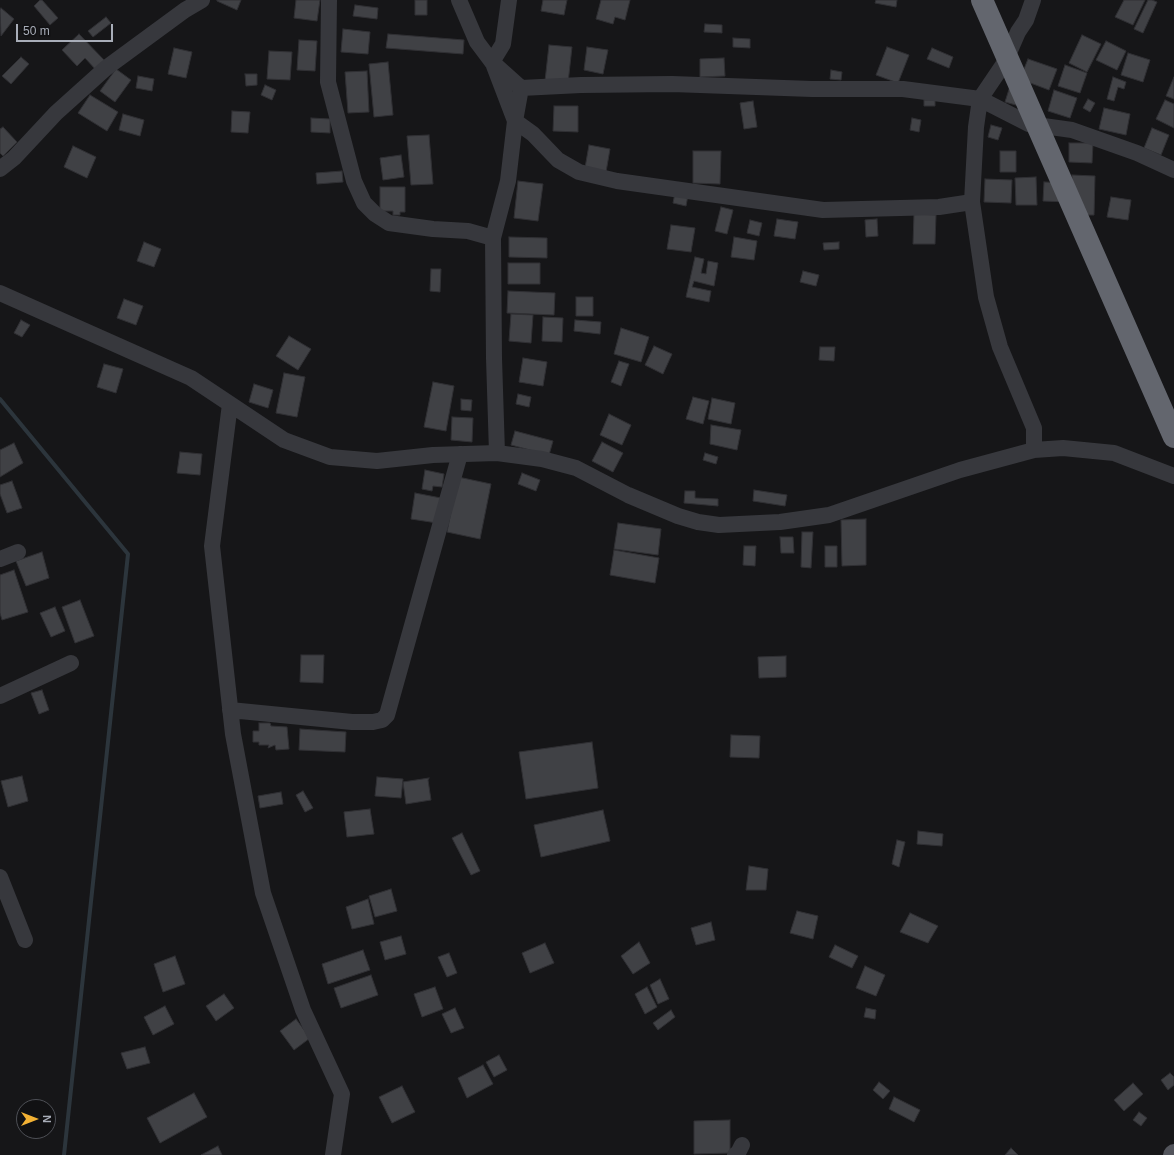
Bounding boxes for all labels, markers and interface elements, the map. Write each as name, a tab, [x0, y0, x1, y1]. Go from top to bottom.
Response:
scale bar	[18, 16, 115, 42]
text: 50 m	[23, 24, 50, 38]
north arrow	[16, 1099, 56, 1139]
text: N	[41, 1115, 53, 1123]

